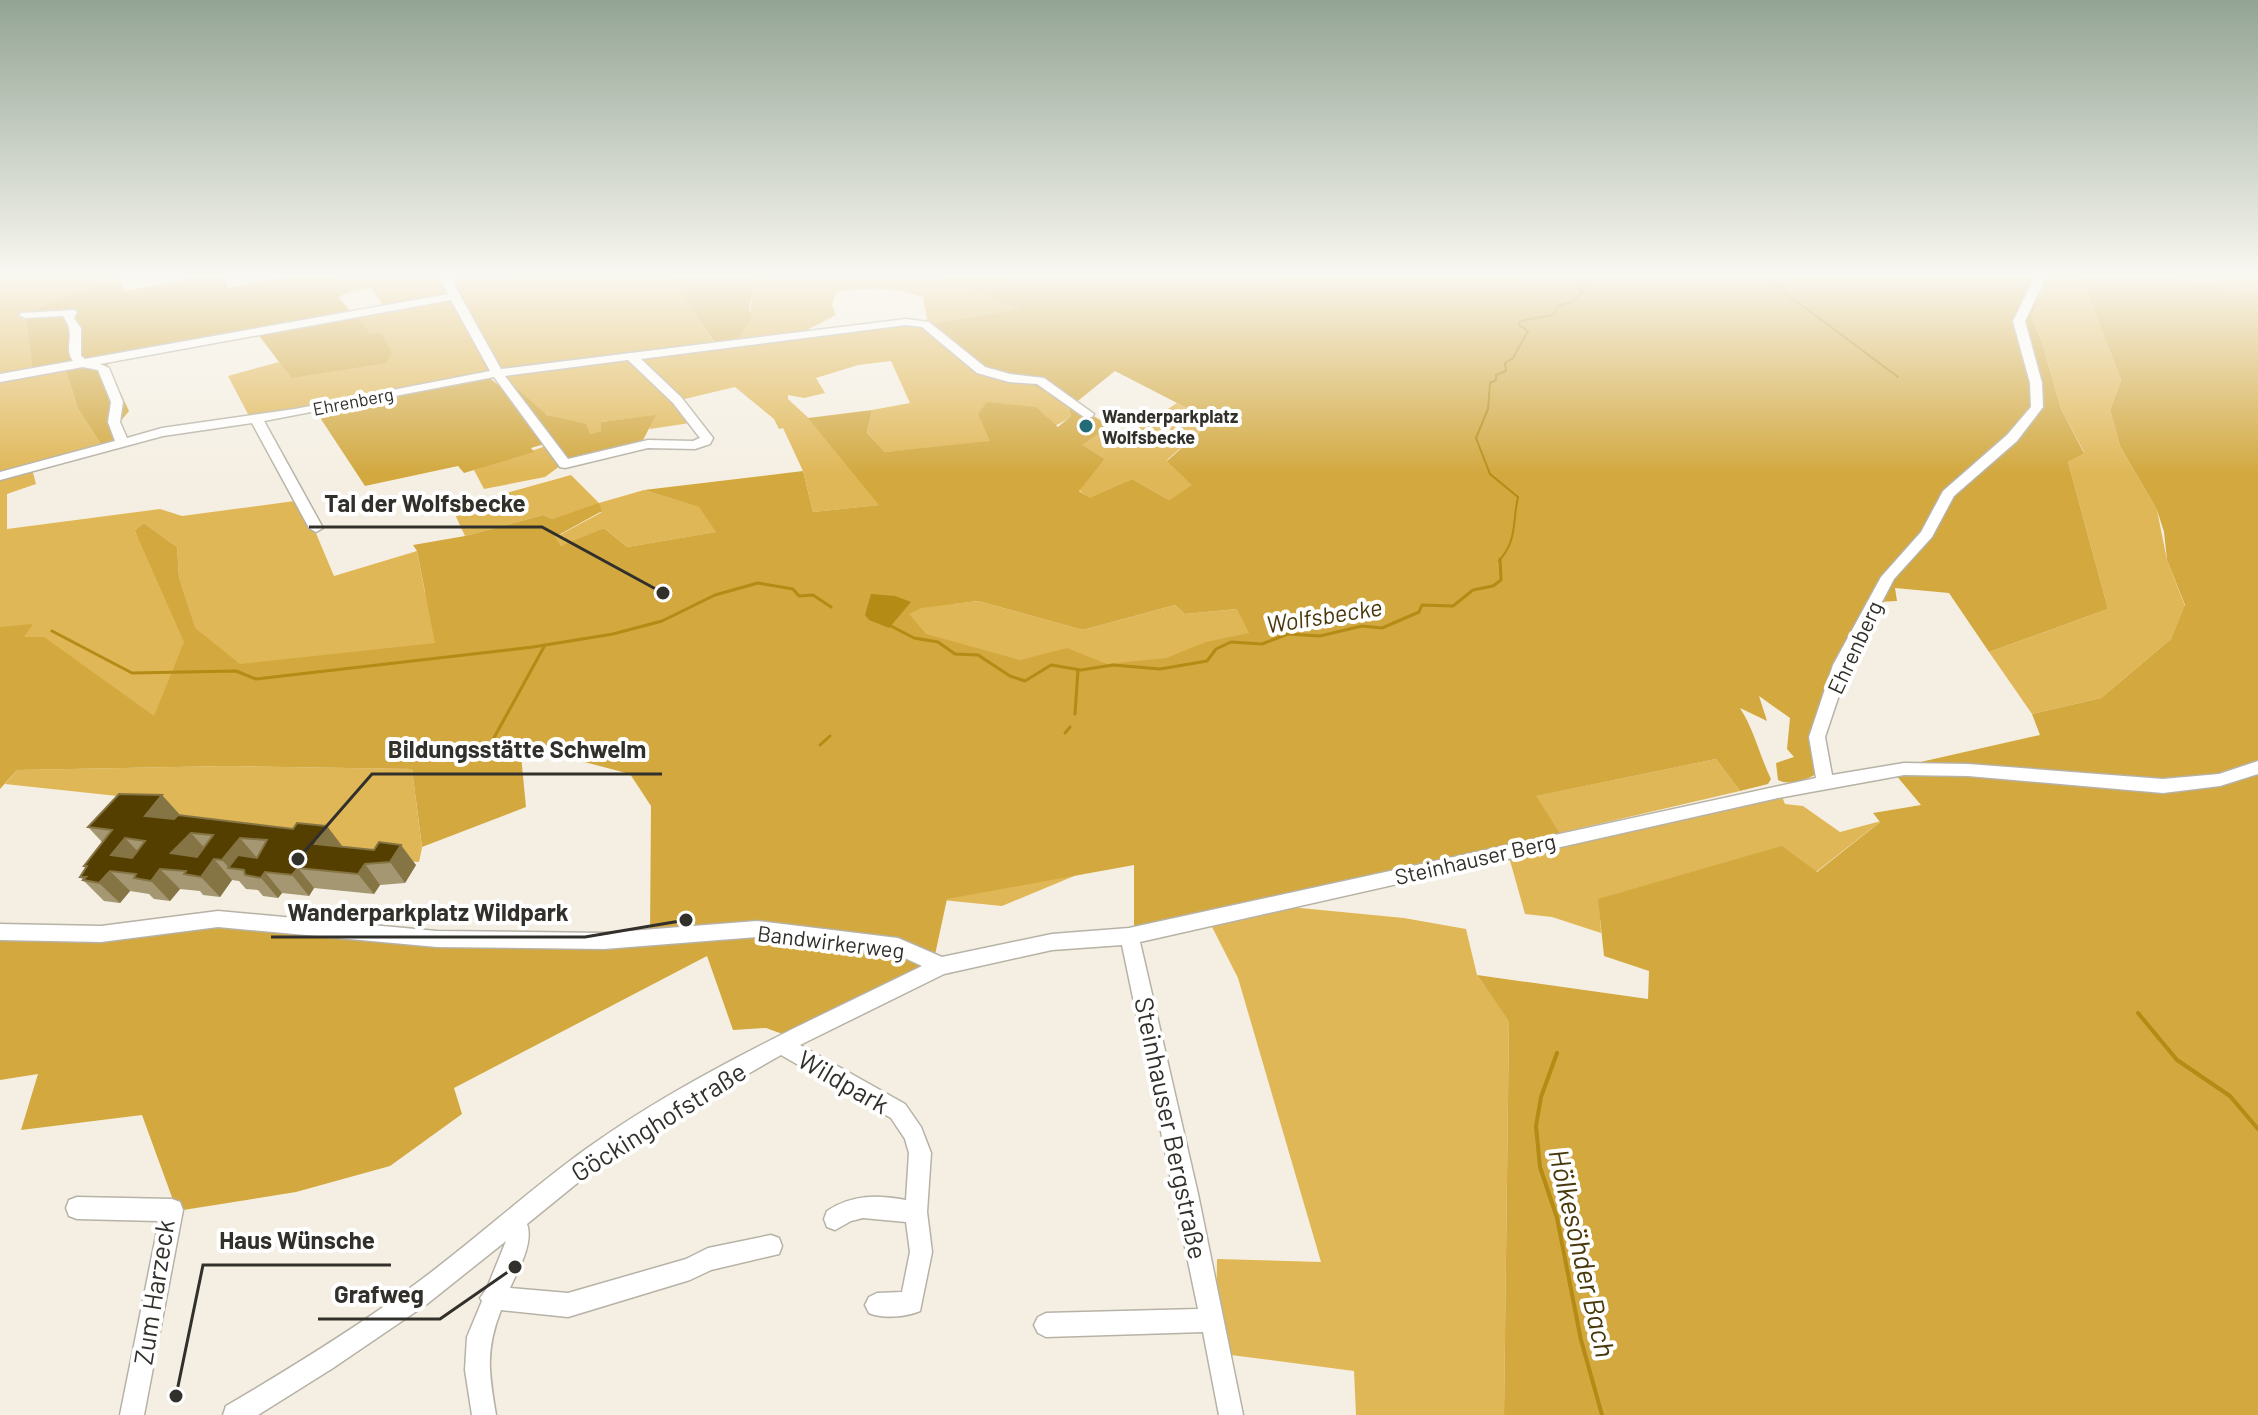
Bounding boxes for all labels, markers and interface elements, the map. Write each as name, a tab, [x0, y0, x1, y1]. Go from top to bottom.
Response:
street label: Ehrenberg	[311, 382, 395, 420]
place label: Wanderparkplatz Wolfsbecke	[1102, 405, 1238, 448]
marker: Wanderparkplatz Wolfsbecke	[1077, 417, 1095, 435]
callout: Tal der Wolfsbecke	[309, 479, 542, 527]
text: Tal der Wolfsbecke	[324, 488, 526, 517]
water label: Wolfsbecke	[1264, 592, 1384, 638]
street label: Ehrenberg	[1821, 596, 1887, 698]
callout: Bildungsstätte Schwelm	[372, 726, 662, 774]
text: Bildungsstätte Schwelm	[388, 734, 646, 763]
street label: Steinhauser Berg	[1392, 827, 1558, 889]
callout: Wanderparkplatz Wildpark	[271, 889, 585, 937]
text: Wanderparkplatz Wildpark	[287, 897, 569, 926]
street label: Bandwirkerweg	[756, 919, 906, 963]
street label: Steinhauser Bergstraße	[1129, 994, 1215, 1262]
street label: Wildpark	[793, 1043, 895, 1119]
street label: Göckinghofstraße	[565, 1055, 751, 1187]
water label: Hölkesöhder Bach	[1543, 1146, 1623, 1360]
street label: Zum Harzeck	[126, 1217, 180, 1367]
callout: Haus Wünsche	[203, 1217, 391, 1265]
text: Haus Wünsche	[219, 1225, 375, 1254]
callout: Grafweg	[318, 1271, 440, 1319]
text: Grafweg	[334, 1279, 424, 1308]

